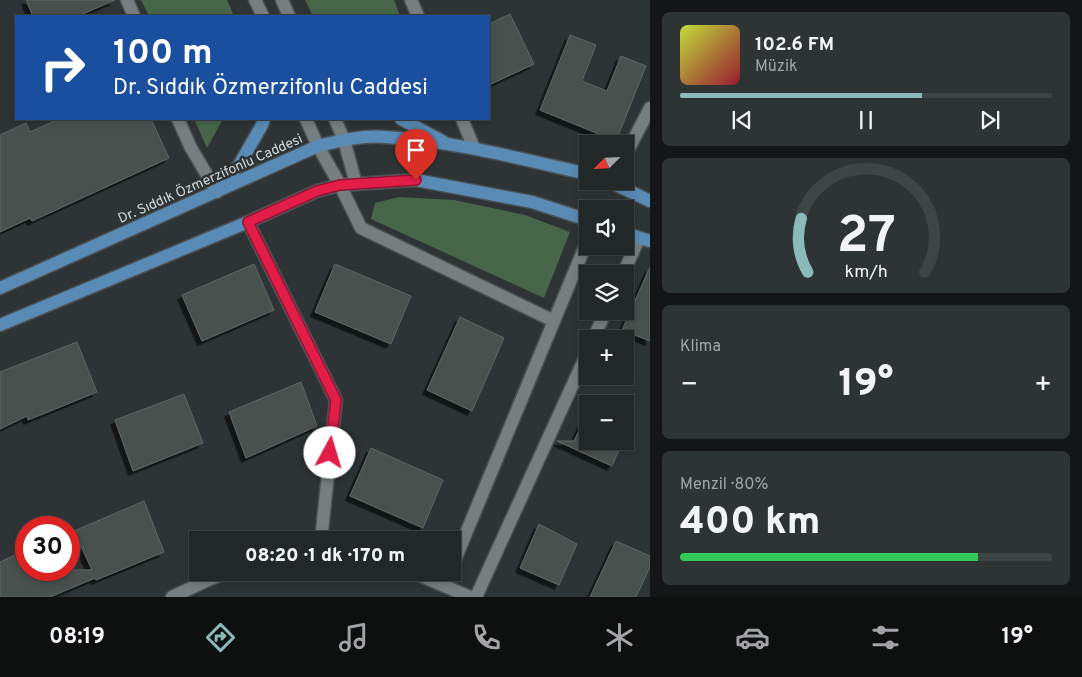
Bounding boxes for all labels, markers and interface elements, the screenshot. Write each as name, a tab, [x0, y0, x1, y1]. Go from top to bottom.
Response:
text: 100 m	[113, 32, 213, 76]
text: 102.6 FM	[755, 33, 834, 57]
icon: right	[30, 35, 95, 100]
text: Müzik	[755, 57, 798, 77]
text: Dr. Sıddık Özmerzifonlu Caddesi	[113, 75, 428, 102]
icon: previous	[728, 106, 756, 134]
icon: pause	[852, 106, 880, 134]
icon: next	[976, 106, 1004, 134]
pin	[395, 129, 437, 180]
street label: Dr. Sıddık Özmerzifonlu Caddesi	[115, 130, 306, 228]
north arrow	[579, 135, 634, 190]
map controls	[579, 135, 634, 450]
icon: arrive	[402, 136, 430, 164]
button: sound	[579, 200, 634, 255]
text: 27	[836, 205, 896, 271]
text: km/h	[844, 261, 888, 284]
button: layers	[579, 265, 634, 320]
button: +	[579, 330, 634, 385]
text: Klima	[680, 337, 721, 357]
text: 19°	[838, 361, 894, 410]
text: −	[680, 368, 698, 404]
text: +	[1034, 368, 1052, 404]
button: −	[579, 395, 634, 450]
position arrow	[303, 426, 355, 478]
text: Menzil · 80%	[680, 475, 768, 495]
text: 400 km	[680, 499, 820, 548]
speed limit sign: 30	[15, 516, 80, 581]
text: 08:20 · 1 dk · 170 m	[245, 544, 405, 568]
icon: directions	[203, 620, 238, 655]
icon: music	[336, 620, 371, 655]
icon: phone	[469, 620, 504, 655]
icon: climate	[602, 620, 637, 655]
icon: car	[735, 620, 770, 655]
icon: filters	[868, 620, 903, 655]
text: 08:19	[49, 624, 105, 651]
text: 19°	[1001, 624, 1033, 651]

